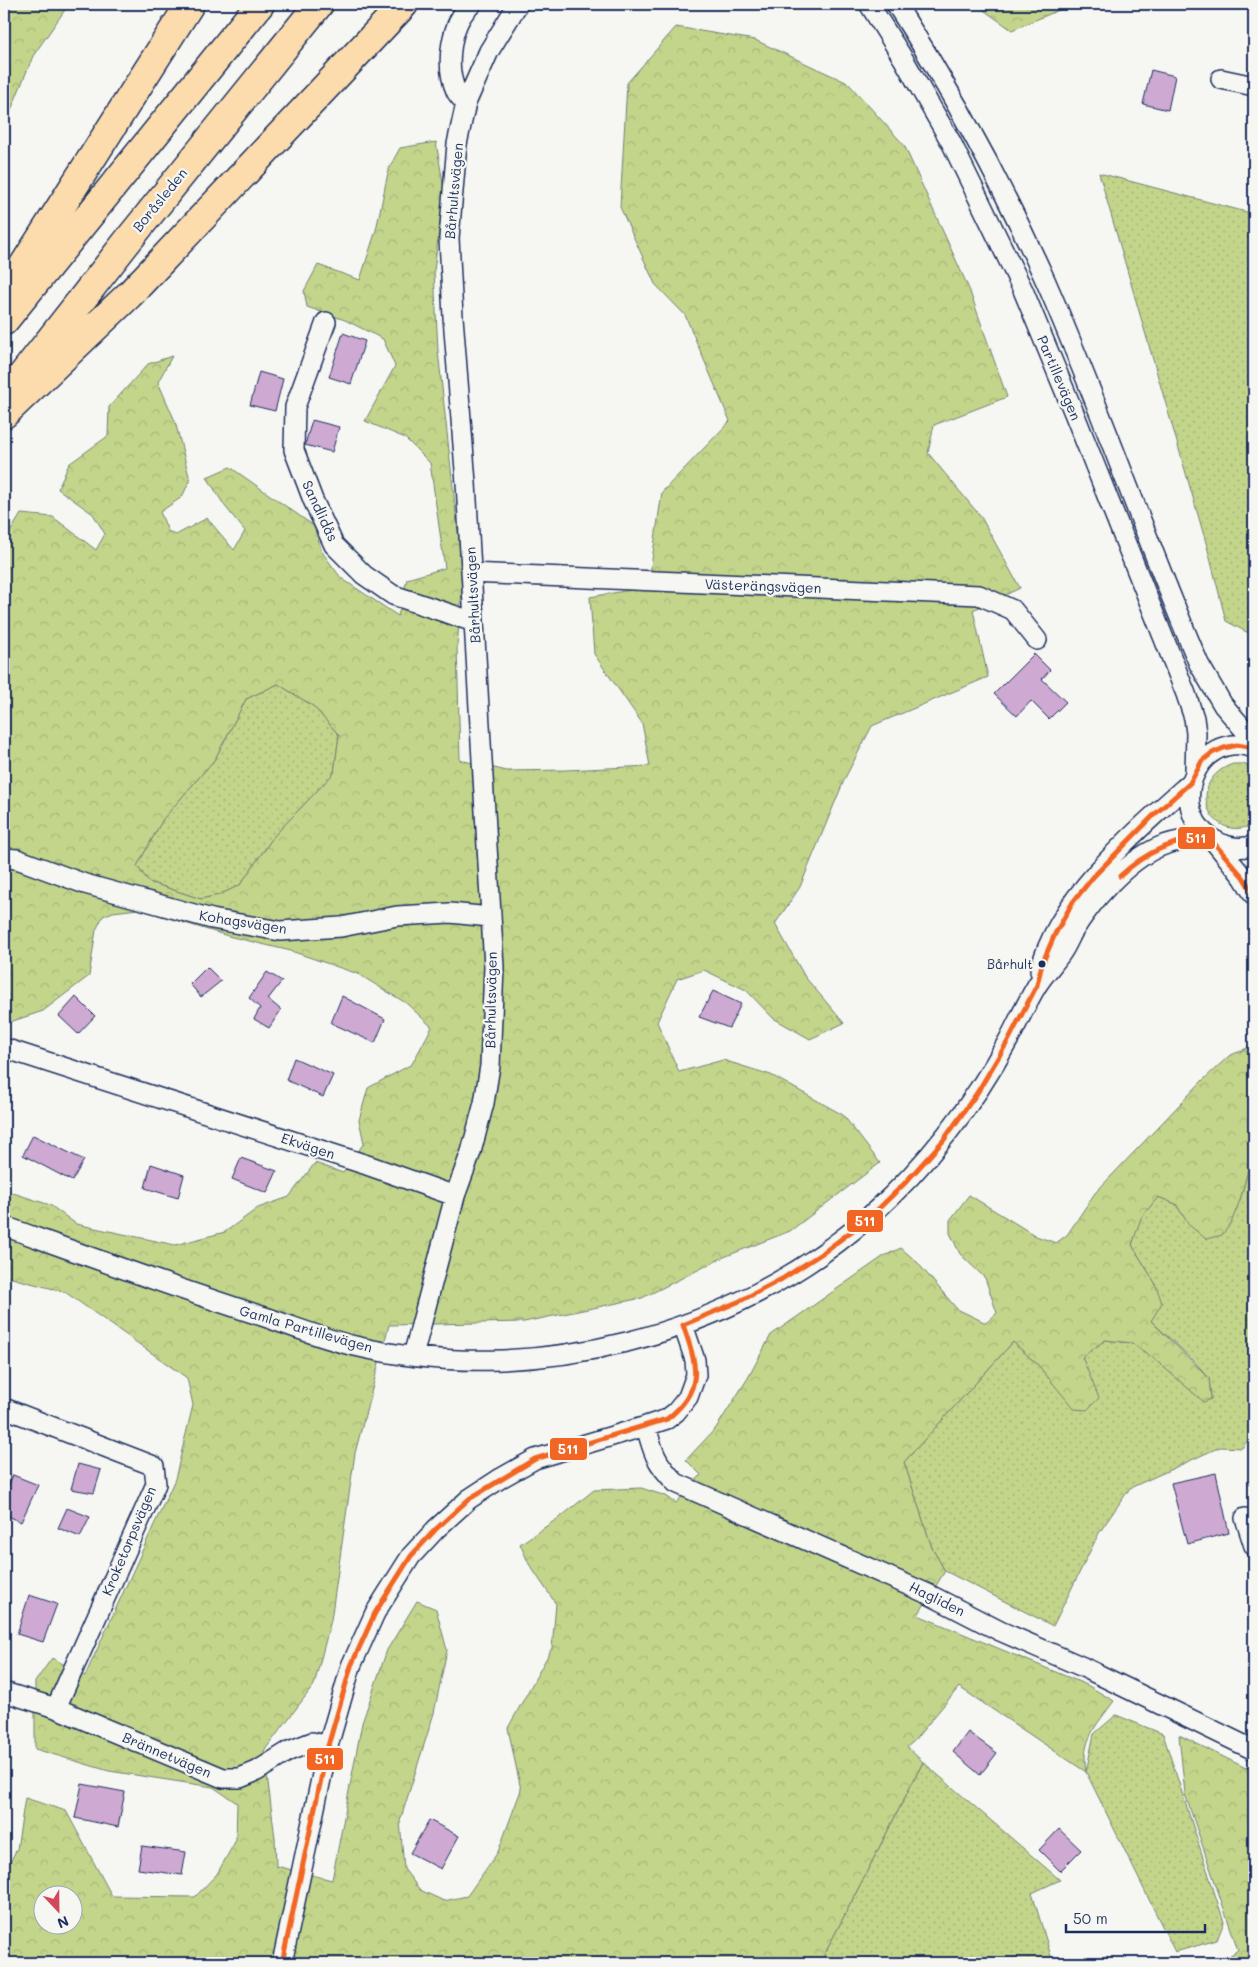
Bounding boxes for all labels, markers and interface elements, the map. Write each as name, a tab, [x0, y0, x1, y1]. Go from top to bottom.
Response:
street label: Bårhultsvägen	[440, 142, 467, 240]
street label: Boråsleden	[128, 164, 191, 236]
street label: Partillevägen	[1033, 332, 1086, 423]
street label: Sandlidås	[298, 477, 343, 544]
street label: Bårhultsvägen	[460, 546, 485, 644]
street label: Västerängsvägen	[704, 574, 822, 597]
line badge: 511	[1177, 826, 1216, 850]
text: 511	[1186, 828, 1206, 847]
street label: Kohagsvägen	[198, 905, 288, 938]
street label: Bårhultsvägen	[480, 952, 501, 1048]
place label: Bårhult	[987, 955, 1033, 972]
marker: Bårhult	[1037, 959, 1047, 969]
street label: Ekvägen	[279, 1128, 338, 1163]
line badge: 511	[846, 1209, 884, 1233]
text: 511	[855, 1211, 875, 1230]
street label: Gamla Partillevägen	[237, 1300, 375, 1357]
line badge: 511	[549, 1437, 588, 1461]
text: 511	[558, 1439, 578, 1458]
street label: Kroketorpsvägen	[97, 1483, 160, 1598]
street label: Hagliden	[906, 1577, 968, 1620]
street label: Brännetvägen	[120, 1727, 215, 1782]
line badge: 511	[306, 1747, 344, 1771]
text: 511	[315, 1749, 335, 1768]
north arrow	[32, 1884, 82, 1934]
scale bar	[1066, 1902, 1204, 1934]
text: 50 m	[1073, 1908, 1108, 1928]
text: N	[55, 1912, 72, 1933]

